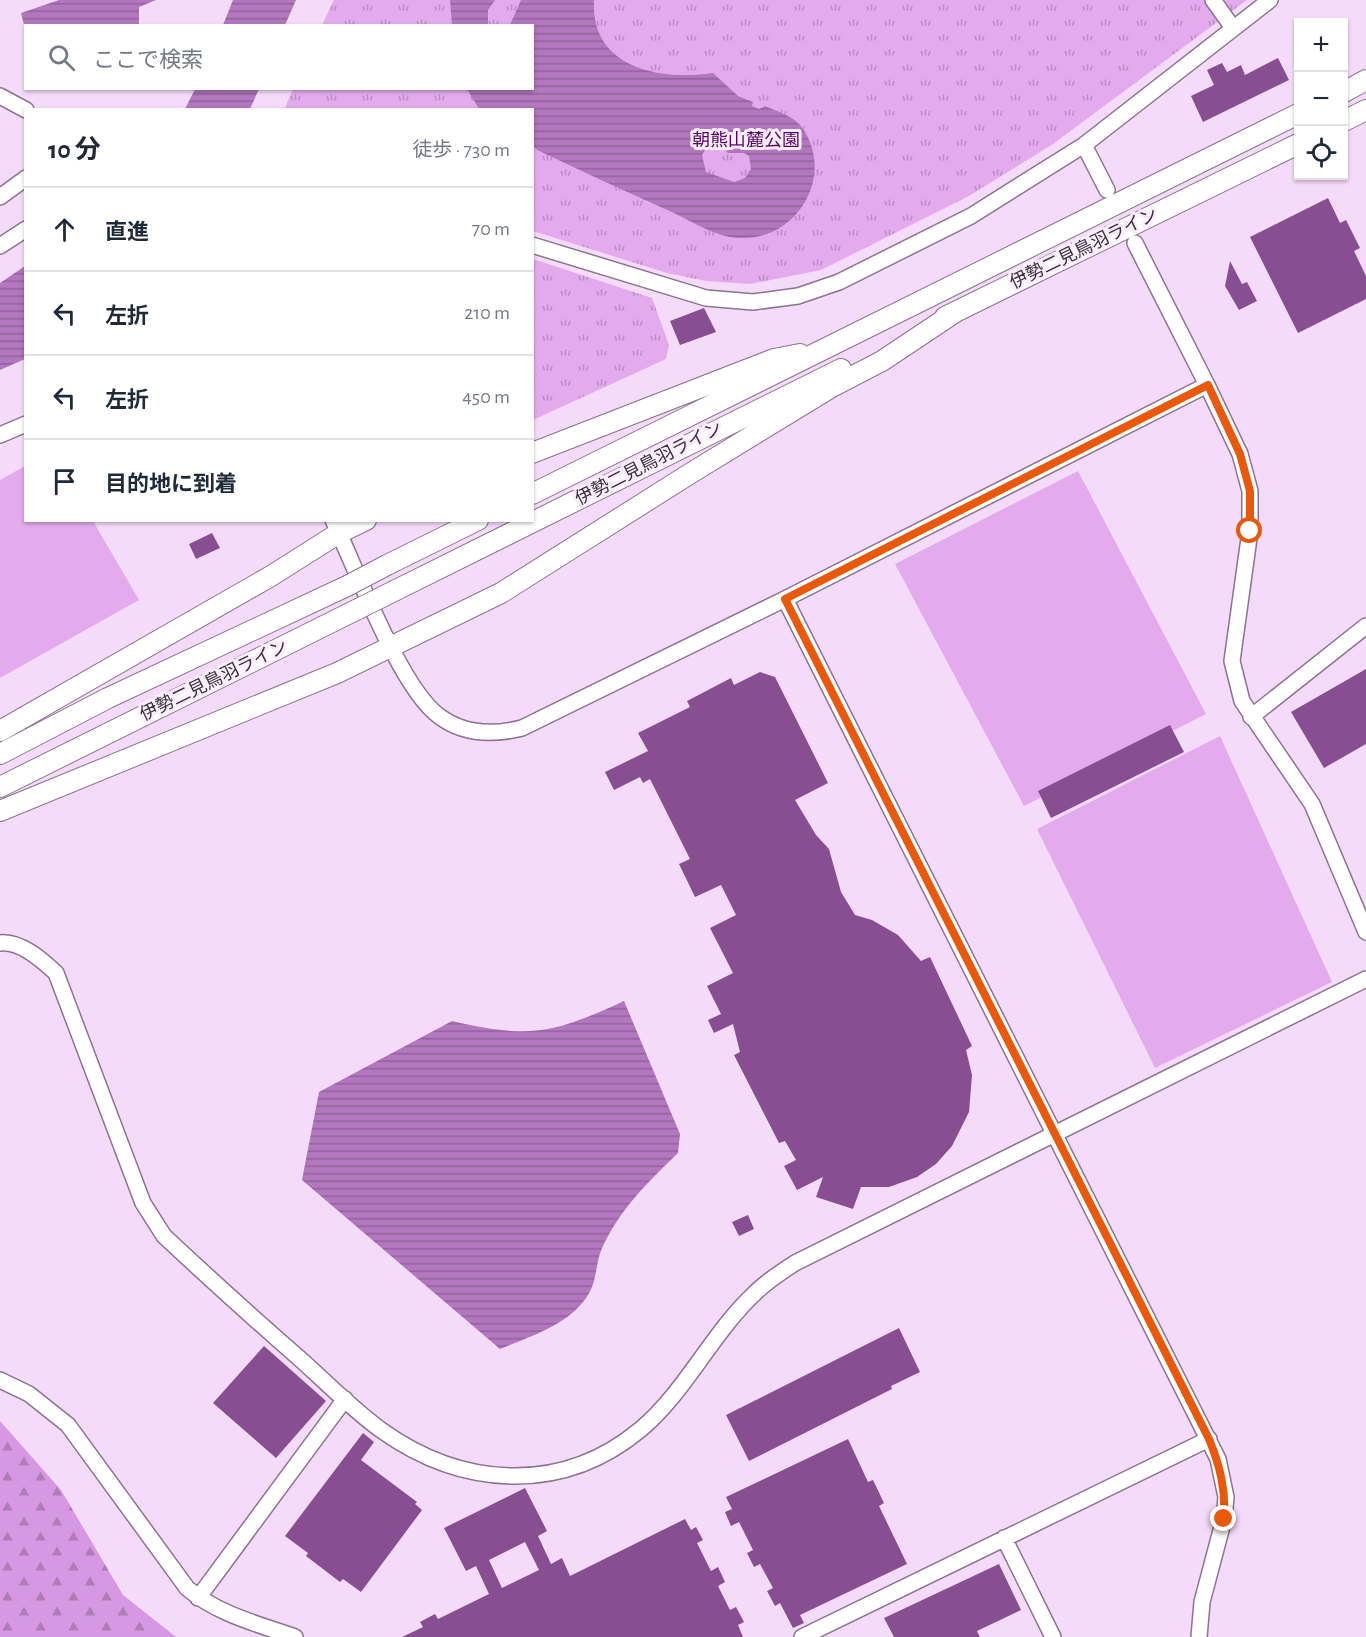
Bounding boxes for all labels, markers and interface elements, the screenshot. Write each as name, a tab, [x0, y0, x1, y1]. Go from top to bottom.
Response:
map controls	[1294, 18, 1348, 180]
button: +	[1294, 18, 1348, 72]
search box	[24, 24, 534, 90]
icon: search	[45, 41, 78, 74]
text: ここで検索	[93, 49, 203, 71]
button: −	[1294, 72, 1348, 126]
button: locate	[1294, 126, 1348, 180]
park label: 朝熊山麓公園	[692, 130, 800, 150]
text: 10 分	[48, 137, 101, 163]
text: 徒歩 · 730 m	[412, 140, 510, 160]
street label: 伊勢二見鳥羽ライン	[1006, 204, 1161, 293]
icon: ahead	[48, 213, 81, 246]
text: 70 m	[472, 219, 510, 239]
text: 直進	[105, 221, 149, 243]
icon: left	[48, 297, 81, 330]
text: 210 m	[464, 303, 510, 323]
text: 左折	[105, 305, 149, 327]
icon: left	[48, 381, 81, 414]
text: 450 m	[462, 387, 510, 407]
text: 左折	[105, 389, 149, 411]
street label: 伊勢二見鳥羽ライン	[572, 417, 725, 509]
icon: arrive	[48, 465, 81, 498]
text: 目的地に到着	[105, 473, 237, 495]
route start	[1236, 517, 1262, 543]
street label: 伊勢二見鳥羽ライン	[136, 636, 291, 725]
route end	[1210, 1505, 1236, 1531]

